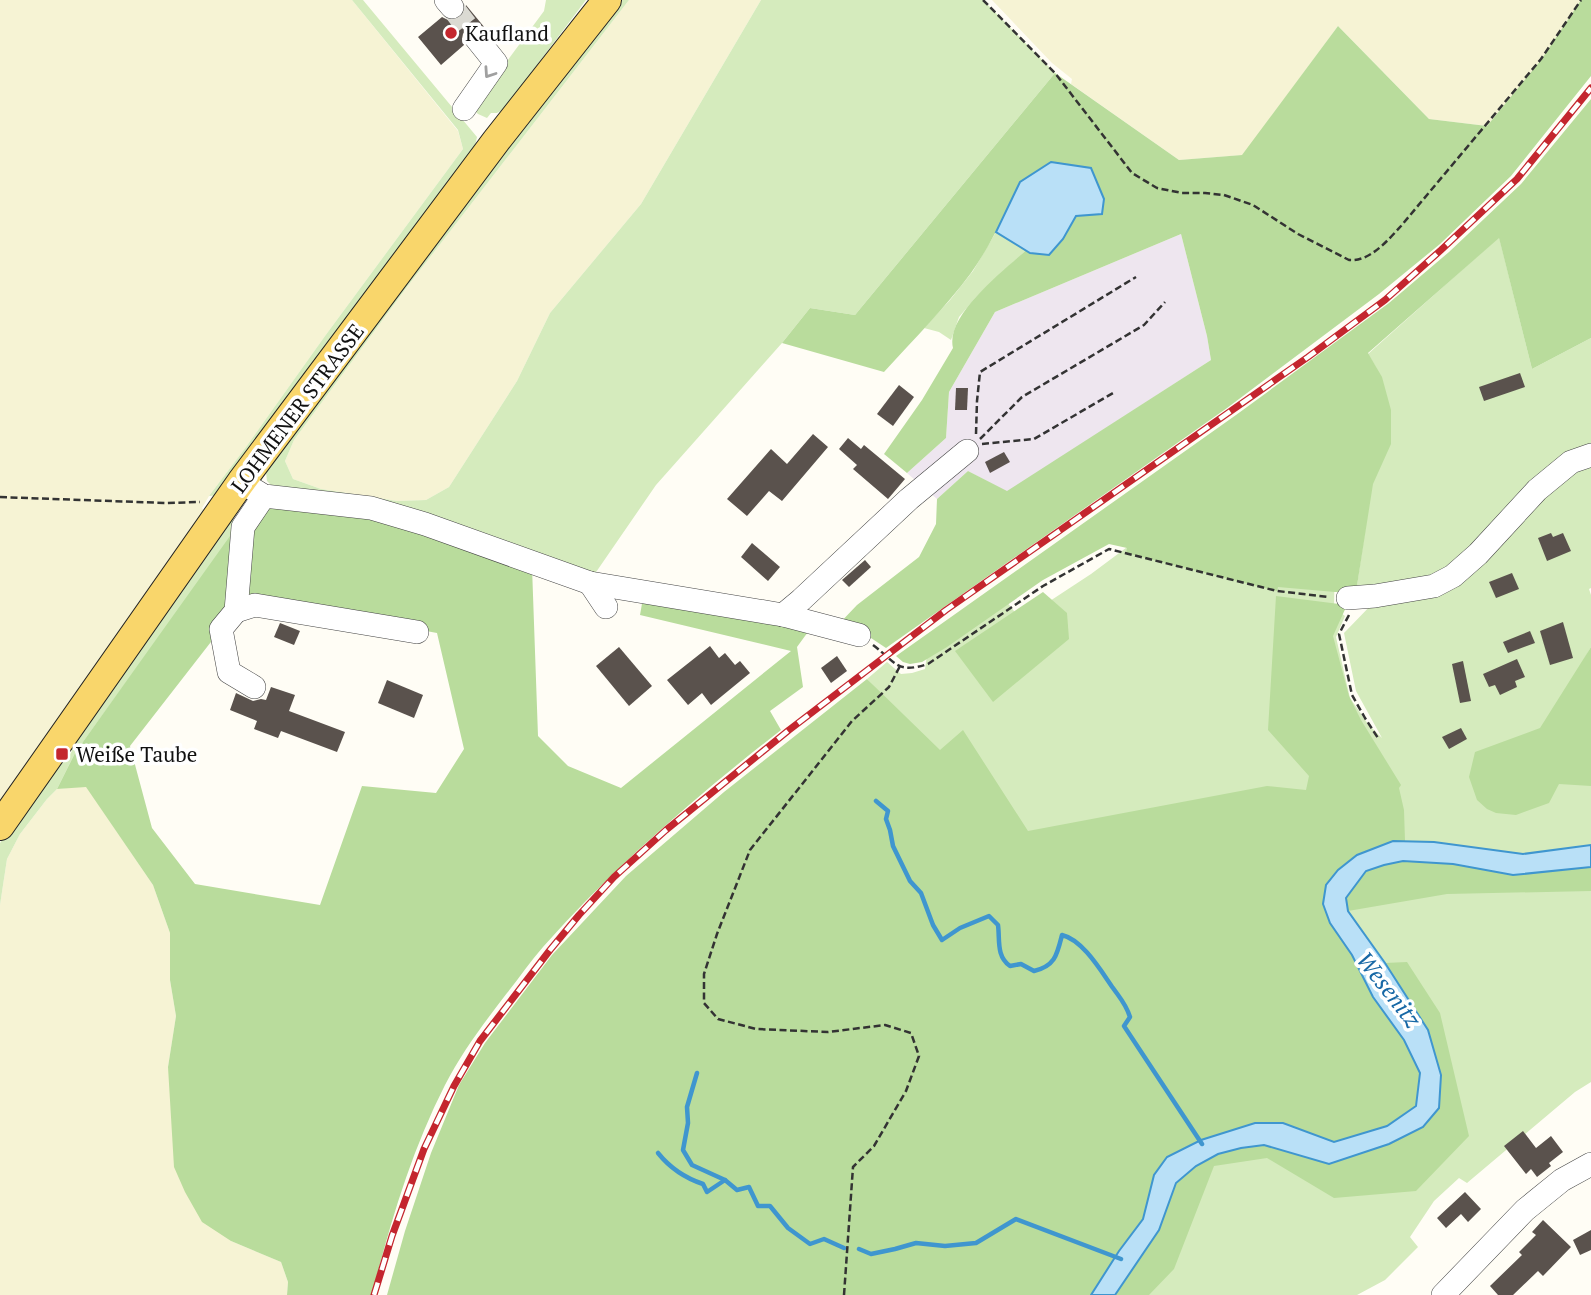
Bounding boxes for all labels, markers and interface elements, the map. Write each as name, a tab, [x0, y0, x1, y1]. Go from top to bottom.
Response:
place label: Kaufland	[465, 19, 549, 47]
marker: Kaufland	[443, 25, 459, 41]
one-way arrow	[485, 65, 497, 78]
street label: LOHMENER STRASSE	[224, 318, 370, 498]
place label: Weiße Taube	[76, 740, 197, 768]
marker: Weiße Taube	[54, 746, 70, 762]
water label: Wesenitz	[1350, 945, 1429, 1034]

